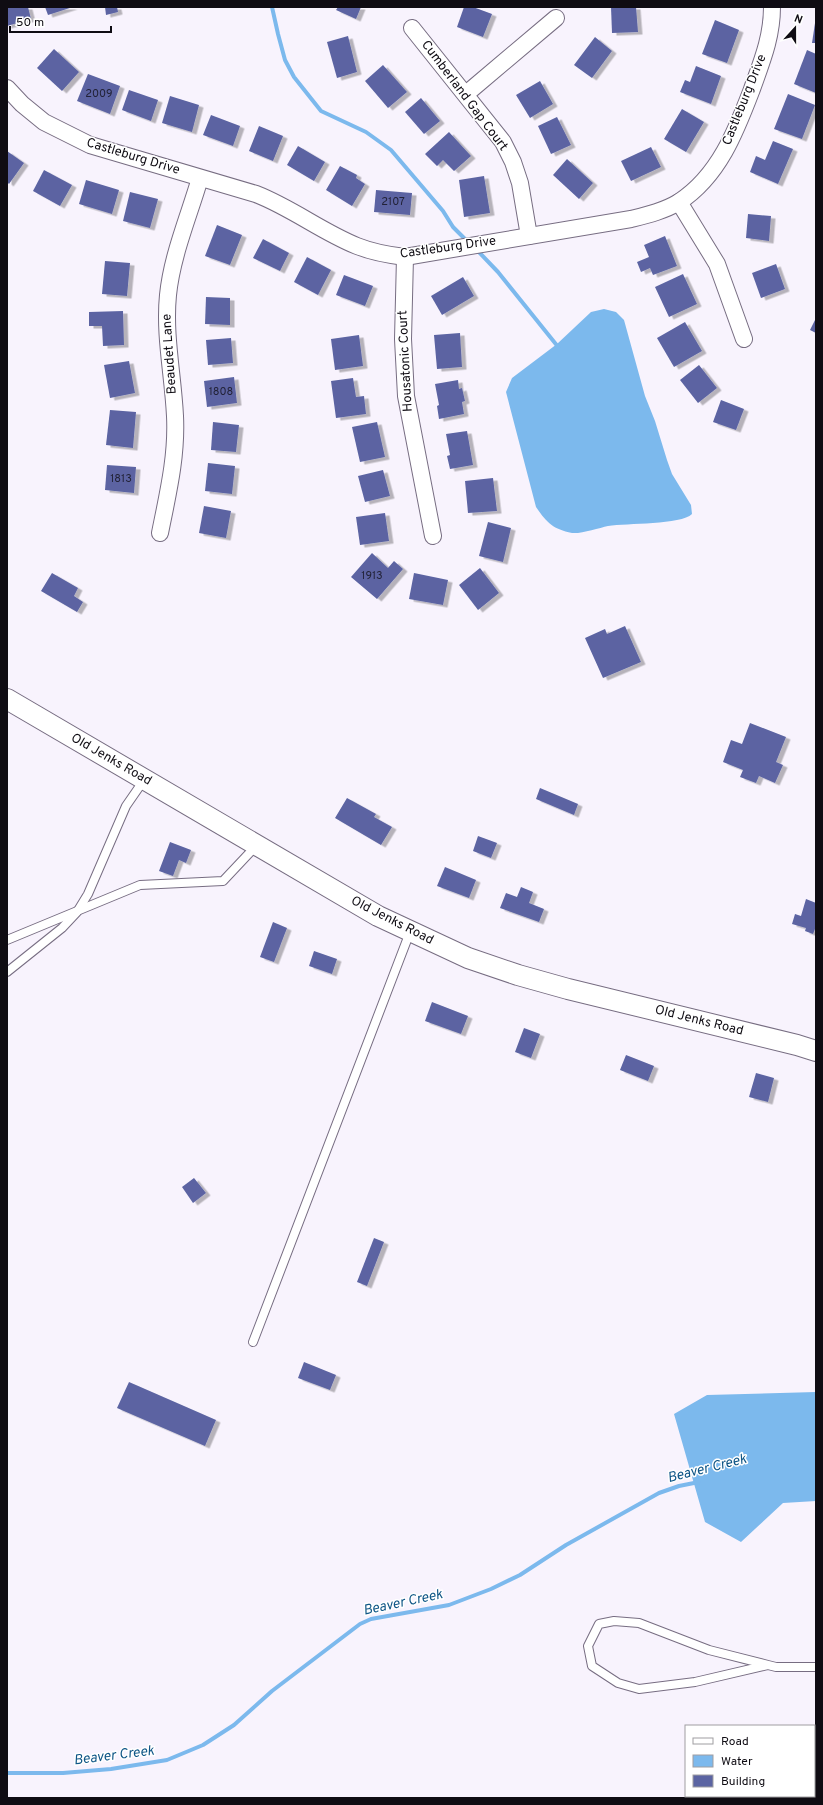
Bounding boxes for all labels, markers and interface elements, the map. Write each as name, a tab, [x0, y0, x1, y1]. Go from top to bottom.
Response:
scale bar	[10, 8, 111, 34]
north arrow	[775, 8, 815, 48]
text: N	[792, 12, 804, 28]
text: 50 m	[16, 15, 44, 31]
street label: Cumberland Gap Court	[417, 38, 511, 155]
street label: Castleburg Drive	[719, 52, 771, 148]
house number: 2009	[85, 87, 113, 101]
street label: Castleburg Drive	[84, 135, 182, 179]
house number: 2107	[381, 195, 405, 209]
street label: Castleburg Drive	[399, 233, 497, 263]
street label: Housatonic Court	[395, 310, 417, 412]
street label: Beaudet Lane	[159, 313, 181, 395]
house number: 1808	[209, 385, 233, 399]
house number: 1813	[110, 472, 132, 486]
house number: 1913	[361, 569, 383, 583]
street label: Old Jenks Road	[68, 730, 154, 790]
street label: Old Jenks Road	[348, 893, 436, 949]
street label: Old Jenks Road	[653, 1002, 745, 1040]
water label: Beaver Creek	[666, 1451, 749, 1487]
water label: Beaver Creek	[362, 1586, 445, 1620]
legend	[685, 1725, 815, 1797]
text: Road	[721, 1734, 749, 1750]
water label: Beaver Creek	[73, 1743, 156, 1769]
text: Water	[721, 1754, 753, 1770]
text: Building	[721, 1774, 765, 1790]

